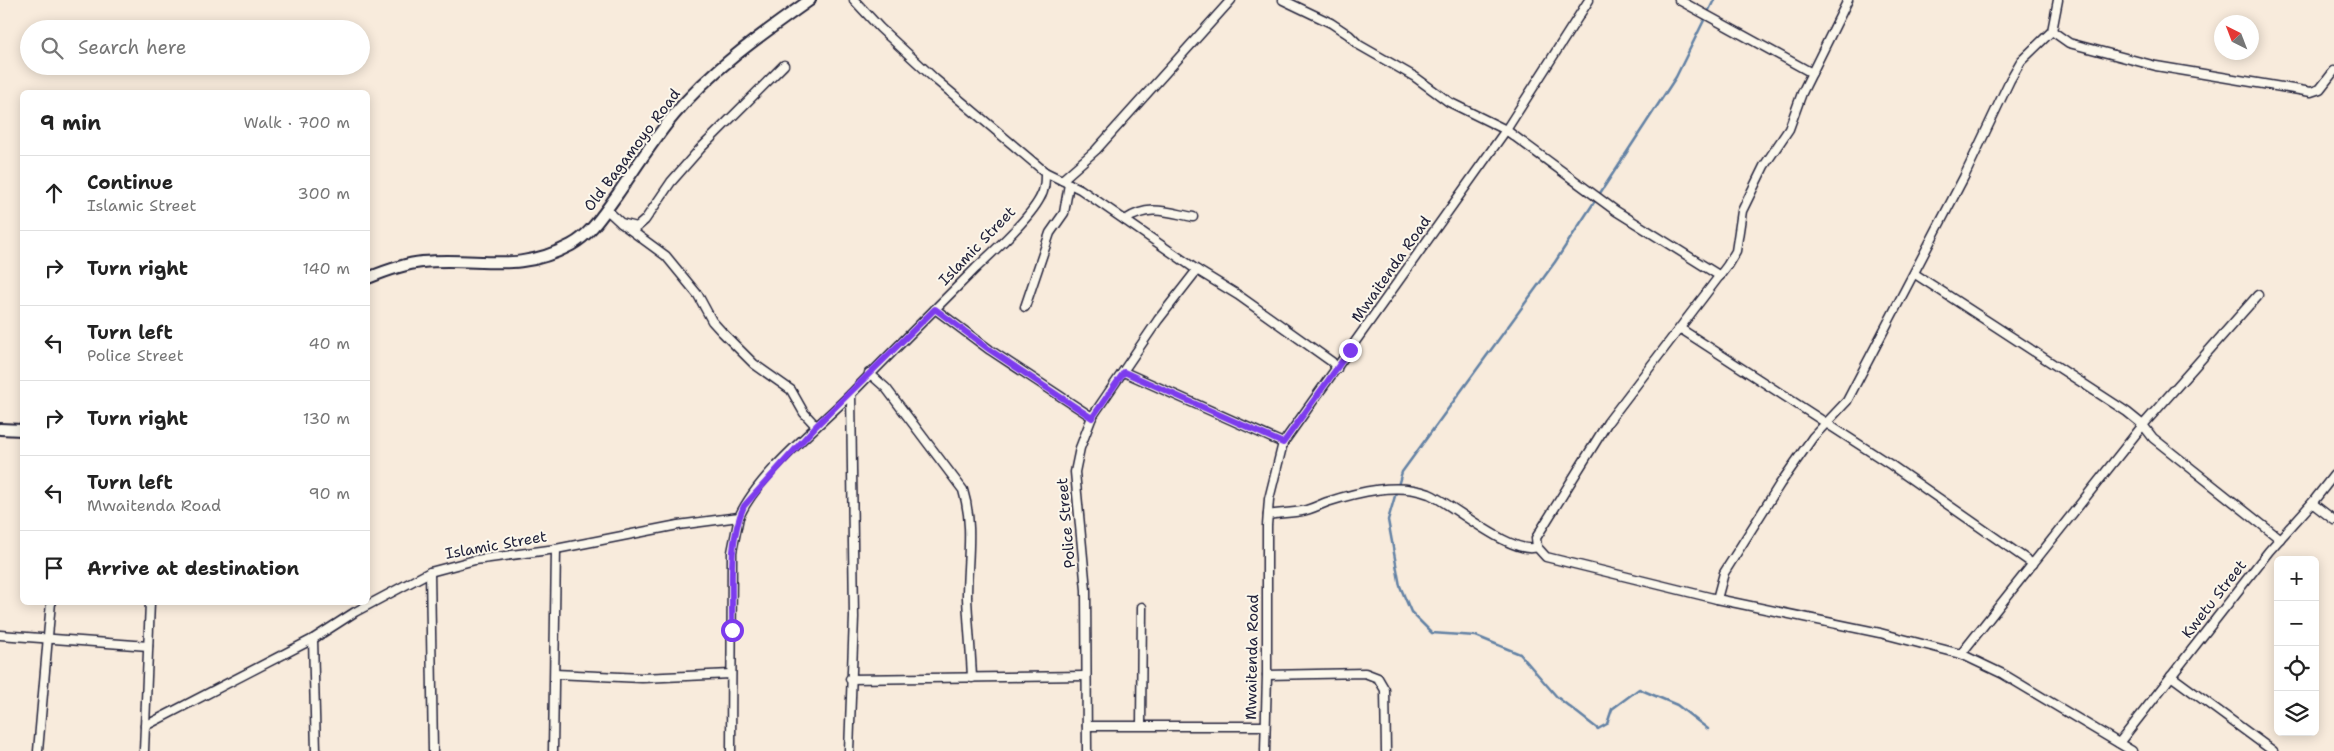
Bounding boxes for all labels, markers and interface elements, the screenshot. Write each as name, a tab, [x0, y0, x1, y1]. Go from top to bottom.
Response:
north arrow	[2214, 15, 2259, 60]
search box	[20, 20, 370, 75]
icon: search	[38, 34, 66, 62]
text: Search here	[78, 35, 187, 60]
street label: Old Bagamoyo Road	[579, 84, 685, 215]
text: 9 min	[40, 109, 101, 137]
text: Walk · 700 m	[244, 112, 350, 133]
text: Continue	[87, 170, 173, 195]
icon: ahead	[40, 179, 68, 207]
text: 300 m	[298, 183, 350, 204]
text: Islamic Street	[87, 195, 196, 216]
street label: Islamic Street	[934, 202, 1020, 290]
street label: Mwaitenda Road	[1347, 211, 1436, 326]
icon: right	[40, 254, 68, 282]
text: Turn right	[87, 256, 188, 281]
text: 140 m	[303, 258, 350, 279]
text: Turn left	[87, 320, 173, 345]
icon: left	[40, 329, 68, 357]
text: 40 m	[308, 333, 350, 354]
route end	[1339, 339, 1362, 362]
text: Police Street	[87, 345, 184, 366]
icon: right	[40, 404, 68, 432]
text: Turn right	[87, 406, 188, 431]
text: 130 m	[303, 408, 350, 429]
text: Turn left	[87, 470, 173, 495]
street label: Police Street	[1052, 477, 1080, 569]
icon: left	[40, 479, 68, 507]
text: 90 m	[309, 483, 350, 504]
text: Mwaitenda Road	[87, 495, 221, 516]
street label: Islamic Street	[444, 526, 548, 564]
icon: arrive	[40, 554, 68, 582]
text: Arrive at destination	[87, 556, 299, 581]
street label: Kwetu Street	[2177, 556, 2251, 642]
map controls	[2274, 556, 2319, 736]
button: +	[2274, 556, 2319, 601]
street label: Mwaitenda Road	[1241, 594, 1263, 720]
button: −	[2274, 601, 2319, 646]
route start	[721, 619, 744, 642]
button: locate	[2274, 646, 2319, 691]
button: layers	[2274, 691, 2319, 736]

